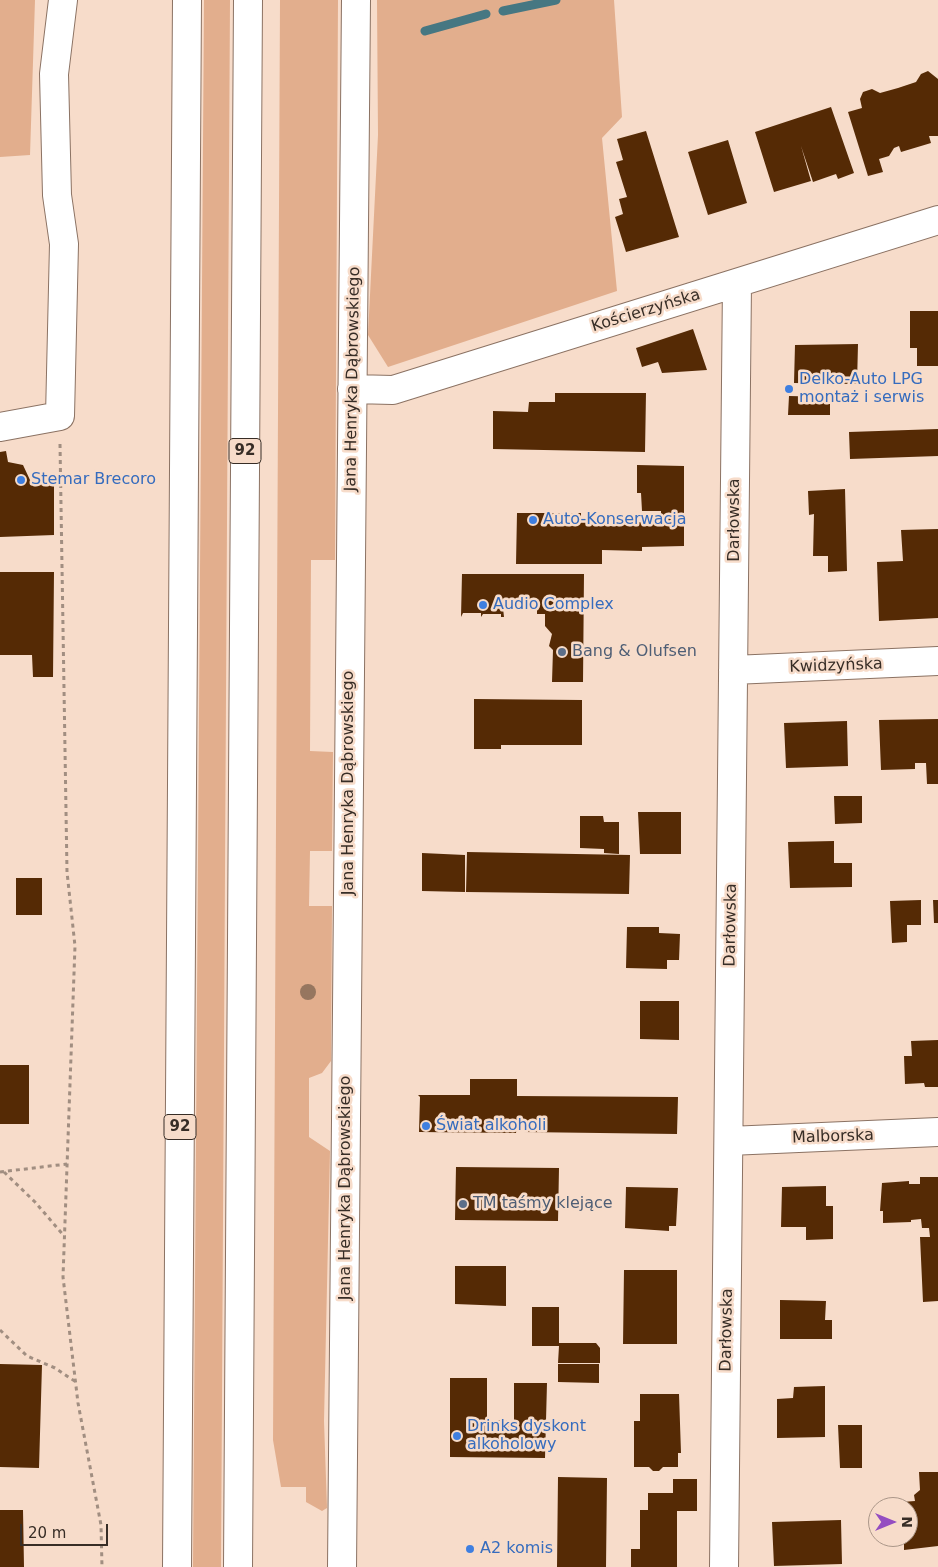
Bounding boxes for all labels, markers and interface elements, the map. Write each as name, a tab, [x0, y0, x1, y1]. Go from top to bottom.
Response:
street label: Jana Henryka Dąbrowskiego	[341, 266, 365, 492]
street label: Kościerzyńska	[589, 285, 703, 337]
place label: Delko-Auto LPG montaż i serwis	[799, 370, 924, 408]
marker: Delko-Auto LPG montaż i serwis	[783, 383, 795, 395]
road number: 92	[229, 438, 261, 464]
place label: Stemar Brecoro	[31, 470, 156, 490]
marker: Stemar Brecoro	[15, 474, 27, 486]
street label: Darłowska	[725, 478, 745, 562]
place label: Auto-Konserwacja	[543, 510, 687, 530]
marker: Auto-Konserwacja	[527, 514, 539, 526]
place label: Audio Complex	[493, 595, 614, 615]
marker: Audio Complex	[477, 599, 489, 611]
place label: Bang & Olufsen	[572, 642, 697, 662]
marker: Bang & Olufsen	[556, 646, 568, 658]
street label: Kwidzyńska	[789, 655, 883, 677]
street label: Jana Henryka Dąbrowskiego	[339, 671, 359, 895]
street label: Darłowska	[721, 883, 741, 967]
street label: Jana Henryka Dąbrowskiego	[336, 1076, 356, 1300]
road number: 92	[164, 1114, 196, 1140]
place label: Świat alkoholi	[436, 1116, 546, 1136]
marker: Świat alkoholi	[420, 1120, 432, 1132]
street label: Malborska	[792, 1126, 874, 1148]
place label: TM taśmy klejące	[473, 1194, 613, 1214]
marker: TM taśmy klejące	[457, 1198, 469, 1210]
street label: Darłowska	[717, 1288, 737, 1372]
place label: Drinks dyskont alkoholowy	[467, 1417, 586, 1455]
marker: Drinks dyskont alkoholowy	[451, 1430, 463, 1442]
north arrow	[868, 1497, 918, 1547]
scale bar	[22, 1514, 110, 1546]
text: N	[899, 1516, 915, 1528]
text: 20 m	[28, 1524, 66, 1542]
place label: A2 komis	[480, 1539, 553, 1559]
marker: A2 komis	[464, 1543, 476, 1555]

